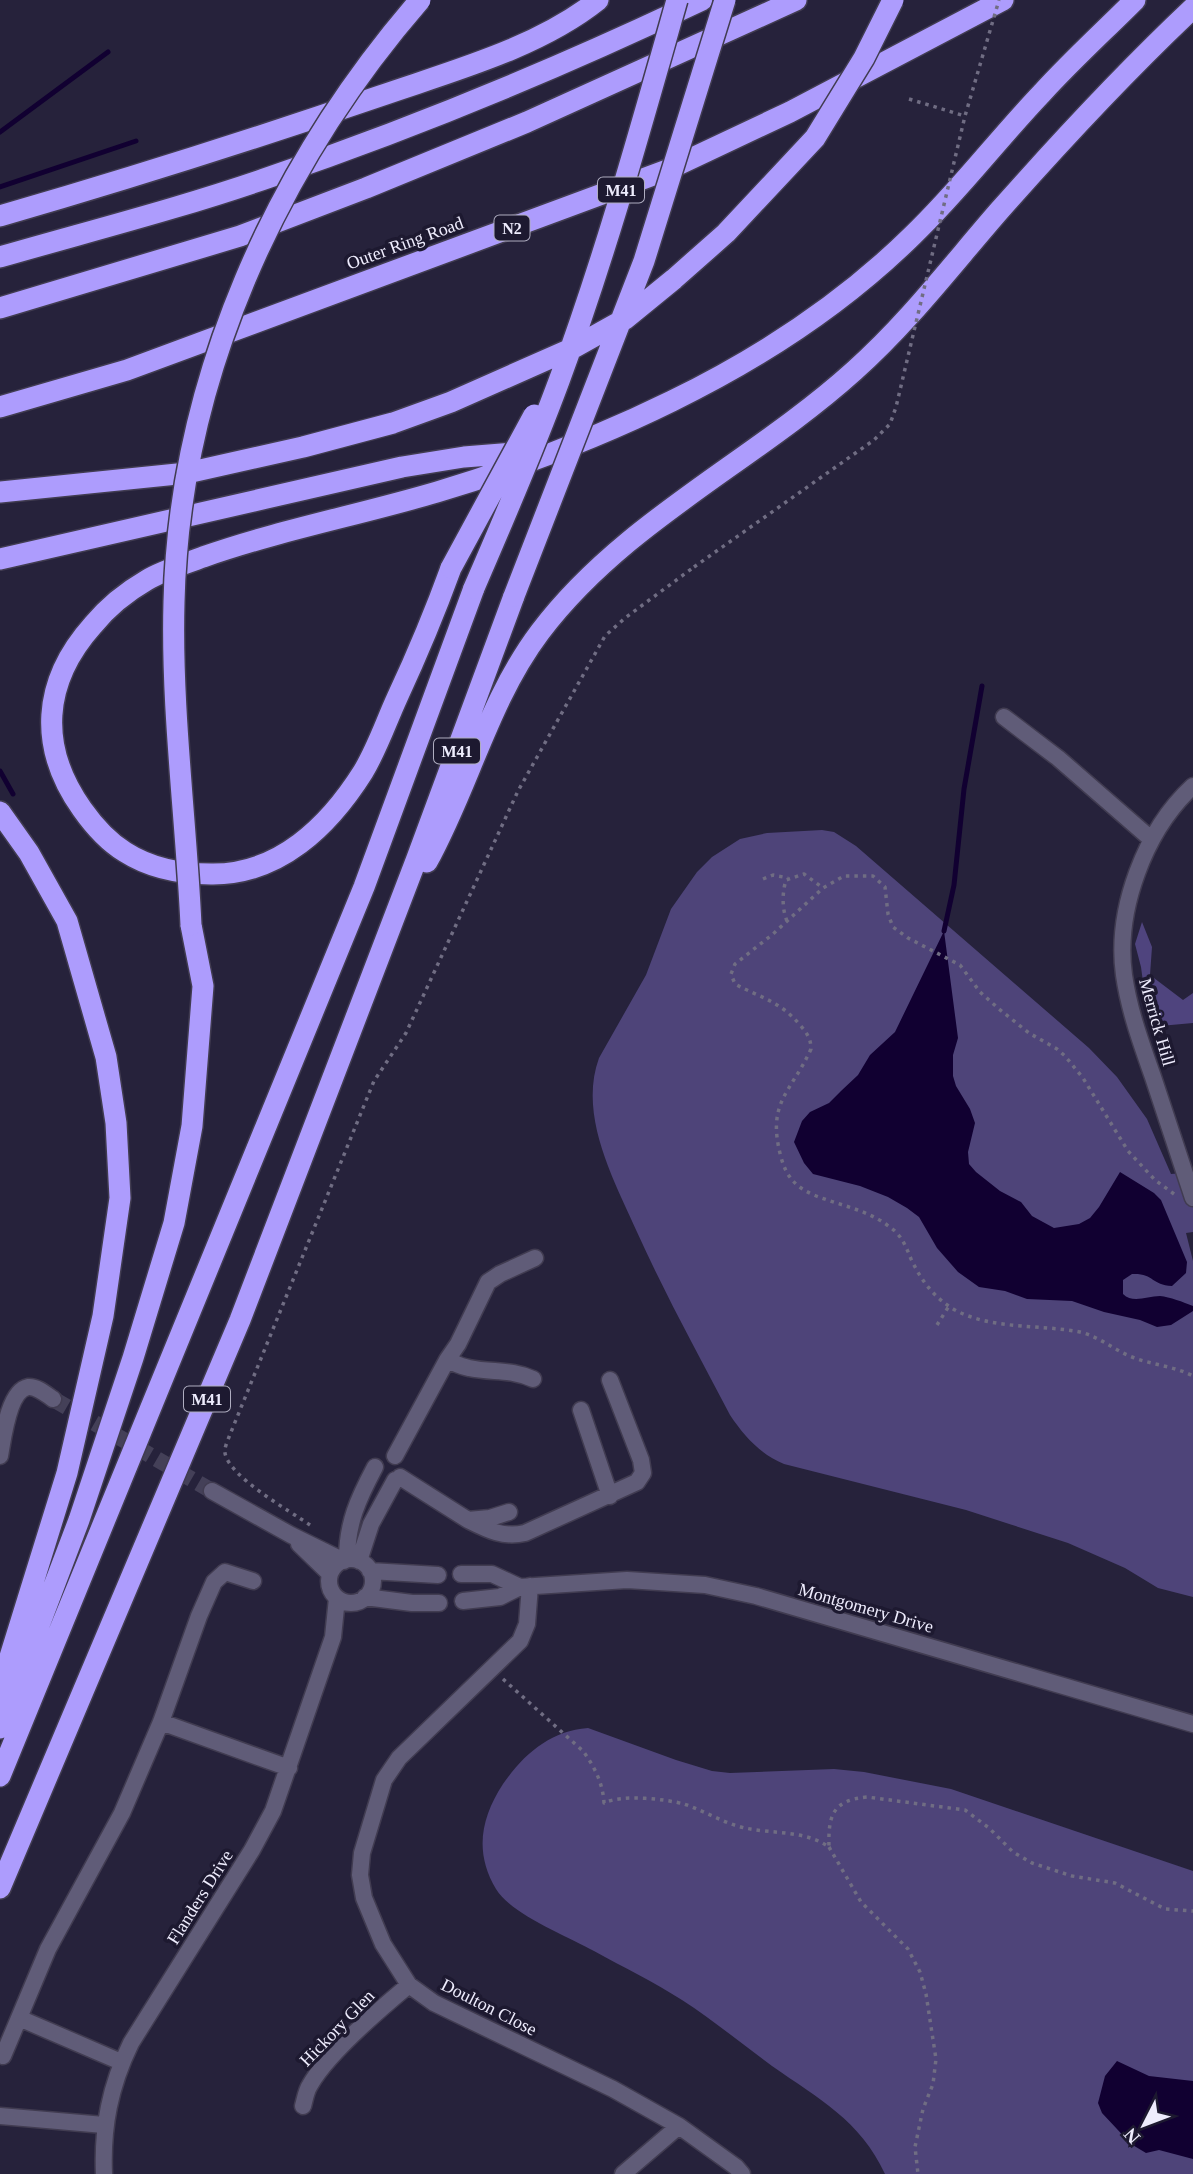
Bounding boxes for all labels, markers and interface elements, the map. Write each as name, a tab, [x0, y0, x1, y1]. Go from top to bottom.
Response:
road number: M41	[598, 178, 644, 202]
street label: Outer Ring Road	[344, 213, 466, 273]
road number: N2	[494, 216, 530, 240]
road number: M41	[434, 738, 480, 764]
street label: Merrick Hill	[1135, 976, 1179, 1068]
road number: M41	[184, 1386, 230, 1412]
street label: Montgomery Drive	[796, 1579, 936, 1637]
street label: Flanders Drive	[163, 1846, 237, 1948]
street label: Doulton Close	[438, 1974, 540, 2040]
street label: Hickory Glen	[296, 1986, 378, 2070]
north arrow	[1109, 2090, 1179, 2160]
text: N	[1119, 2124, 1144, 2148]

